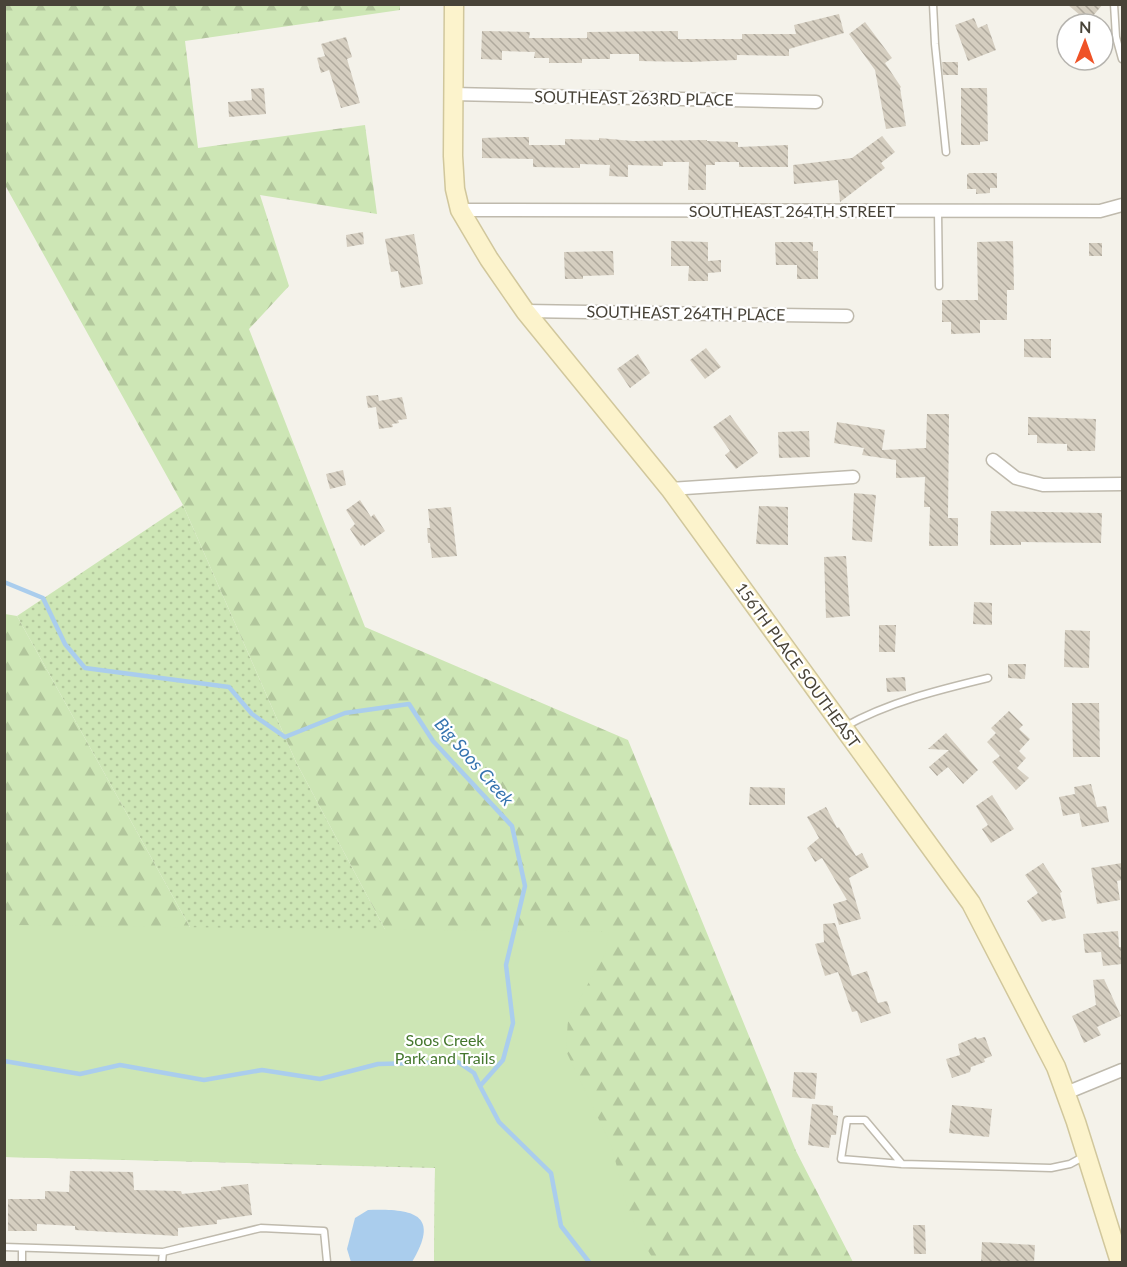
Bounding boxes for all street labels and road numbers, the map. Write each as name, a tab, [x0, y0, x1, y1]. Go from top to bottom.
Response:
street label: SOUTHEAST 263RD PLACE	[534, 86, 734, 109]
street label: SOUTHEAST 264TH STREET	[689, 201, 896, 220]
street label: SOUTHEAST 264TH PLACE	[587, 301, 785, 324]
street label: 156TH PLACE SOUTHEAST	[732, 579, 865, 751]

